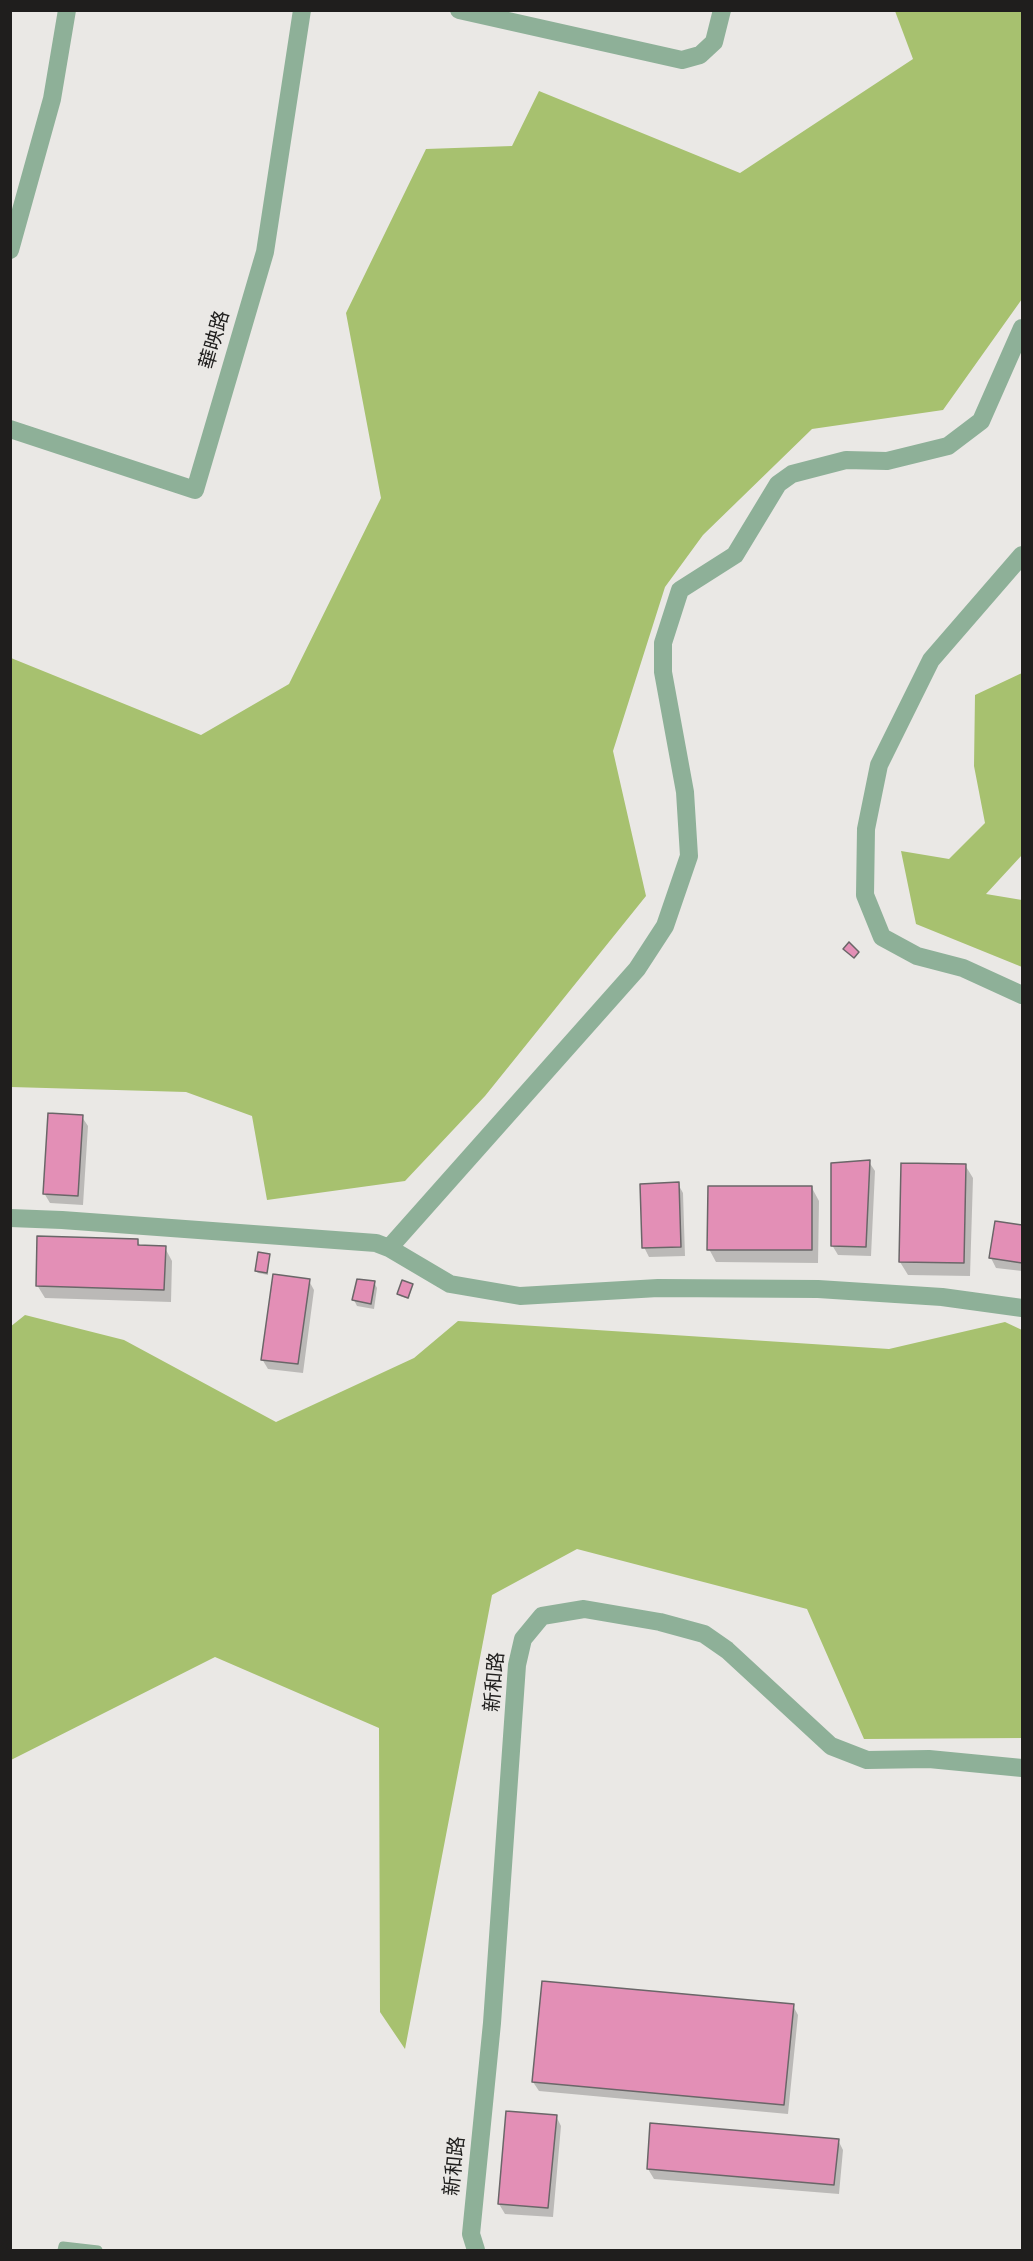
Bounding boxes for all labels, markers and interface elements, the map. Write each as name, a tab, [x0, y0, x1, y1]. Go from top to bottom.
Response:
street label: 華映路	[195, 308, 235, 372]
street label: 新和路	[480, 1651, 510, 1713]
street label: 新和路	[440, 2135, 470, 2197]

